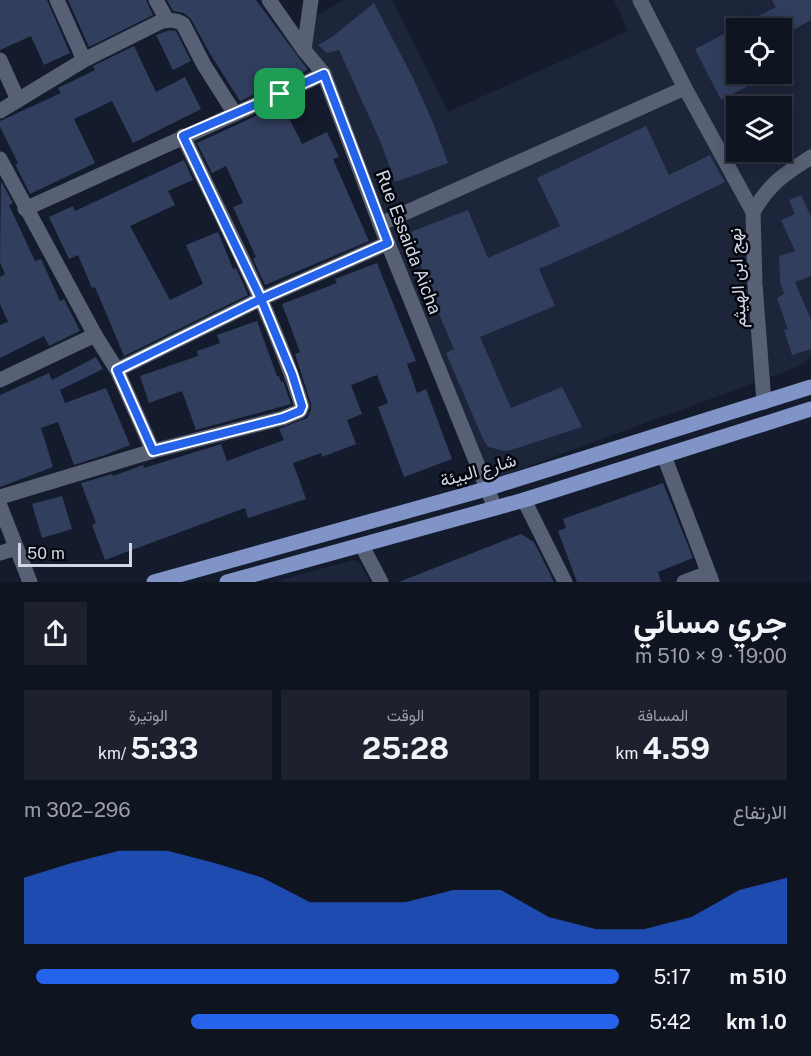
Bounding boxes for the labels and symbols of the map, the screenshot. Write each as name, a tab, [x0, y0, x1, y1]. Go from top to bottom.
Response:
pin	[254, 68, 305, 119]
street label: Rue Essaida Aicha	[372, 167, 446, 317]
street label: نهج ابن الهيثم	[724, 227, 752, 329]
street label: شارع البيئة	[437, 449, 519, 493]
scale bar	[18, 540, 132, 568]

